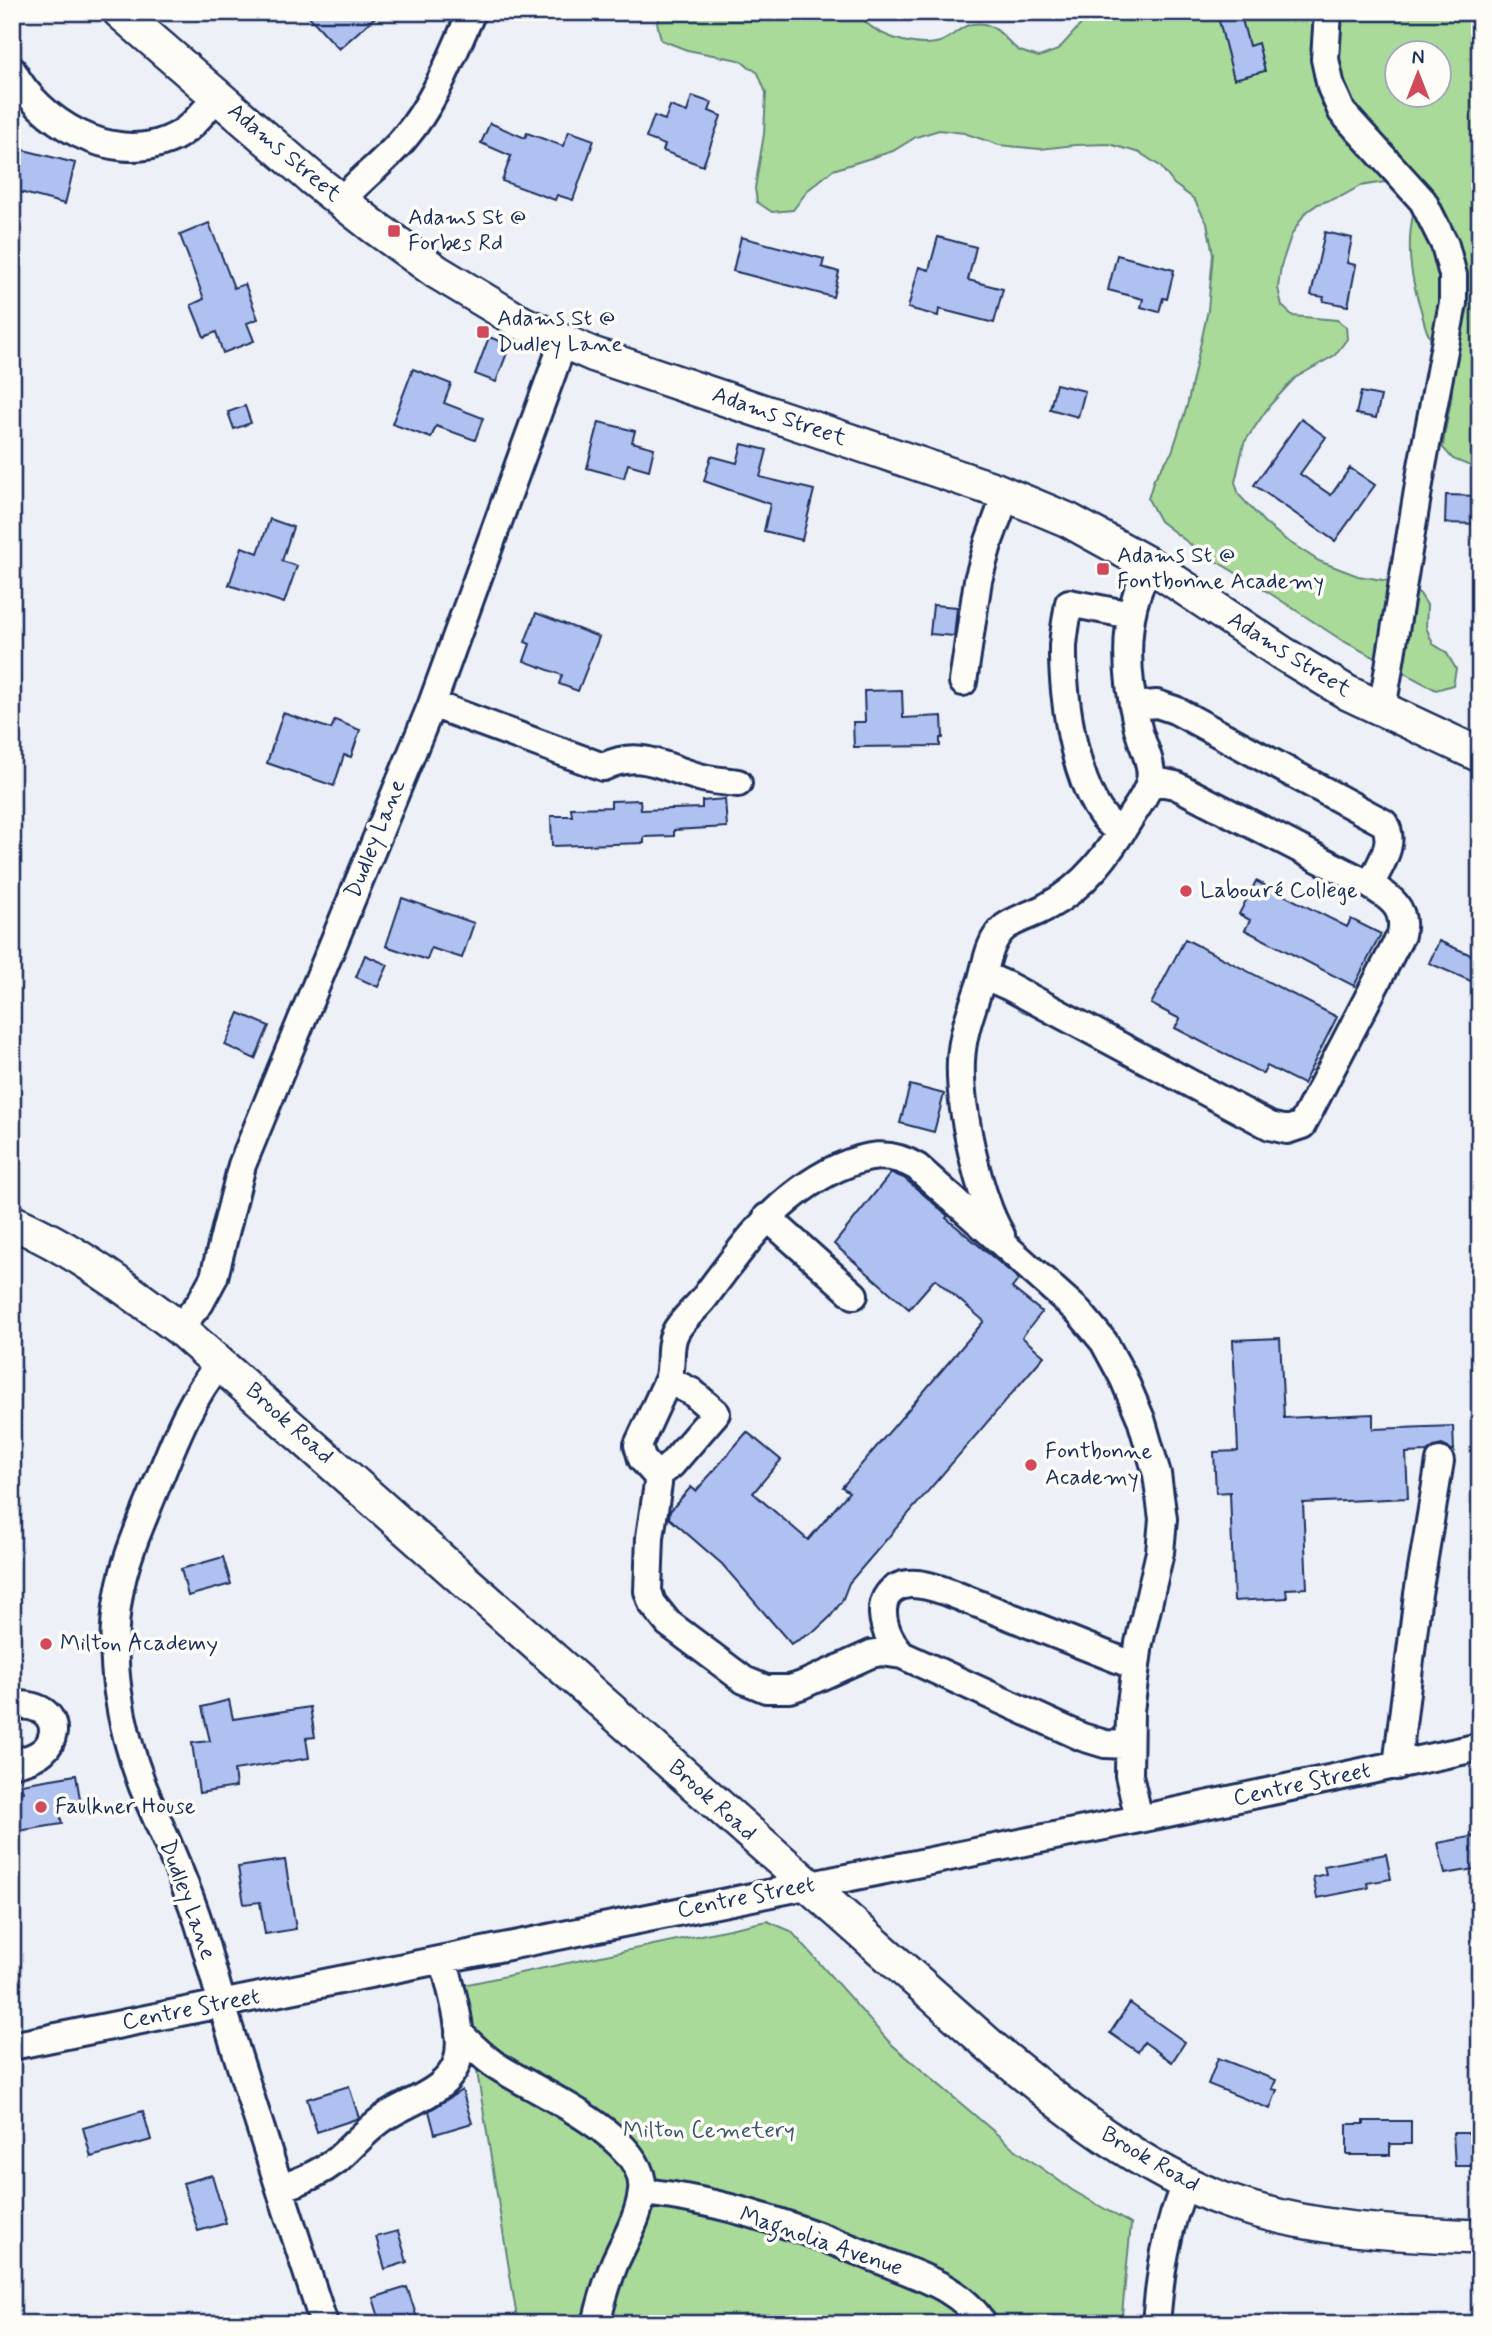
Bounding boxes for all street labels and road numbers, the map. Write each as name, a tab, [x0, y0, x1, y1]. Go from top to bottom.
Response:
street label: Adams Street	[221, 97, 348, 210]
street label: Adams Street	[708, 380, 850, 454]
street label: Adams Street	[1222, 605, 1357, 705]
street label: Dudley Lane	[339, 775, 413, 903]
street label: Brook Road	[239, 1377, 339, 1471]
street label: Brook Road	[662, 1754, 762, 1848]
street label: Centre Street	[1231, 1756, 1373, 1814]
street label: Dudley Lane	[151, 1836, 223, 1964]
street label: Centre Street	[675, 1870, 817, 1926]
street label: Centre Street	[120, 1982, 262, 2038]
street label: Brook Road	[1095, 2120, 1205, 2200]
street label: Magnolia Avenue	[735, 2200, 906, 2286]

